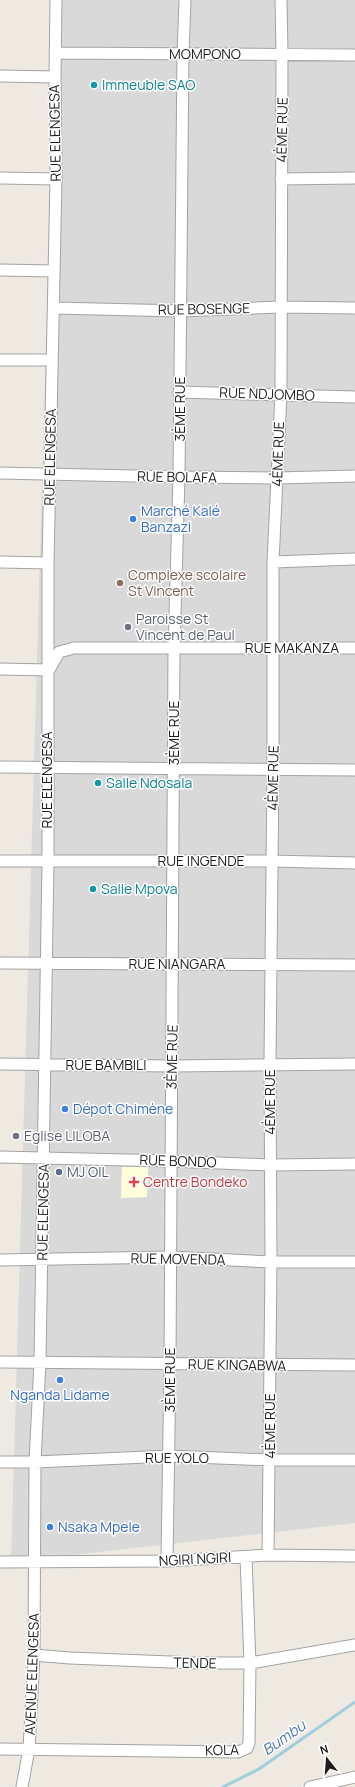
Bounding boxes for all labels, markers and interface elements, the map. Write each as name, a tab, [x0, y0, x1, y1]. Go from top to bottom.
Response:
street label: MOMPONO	[169, 44, 241, 63]
place label: Immeuble SAO	[102, 75, 195, 94]
marker: Immeuble SAO	[89, 80, 99, 90]
street label: RUE ELENGESA	[44, 84, 65, 182]
street label: 4ÈME RUE	[271, 97, 292, 163]
street label: RUE BOSENGE	[158, 298, 250, 319]
street label: 3ÈME RUE	[170, 377, 189, 441]
street label: RUE NDJOMBO	[219, 382, 315, 405]
street label: RUE ELENGESA	[39, 408, 60, 506]
street label: 4ÈME RUE	[267, 421, 288, 487]
street label: RUE BOLAFA	[137, 466, 217, 487]
place label: Marché Kalé Banzazi	[141, 501, 220, 536]
marker: Marché Kalé Banzazi	[128, 514, 138, 524]
place label: Complexe scolaire St Vincent	[128, 565, 246, 600]
marker: Complexe scolaire St Vincent	[115, 578, 125, 588]
place label: Paroisse St Vincent de Paul	[136, 609, 235, 644]
marker: Paroisse St Vincent de Paul	[123, 622, 133, 632]
street label: RUE MAKANZA	[245, 638, 339, 657]
street label: 3ÈME RUE	[164, 701, 183, 765]
street label: RUE ELENGESA	[37, 731, 56, 829]
street label: 4ÈME RUE	[262, 745, 283, 811]
place label: Salle Ndosala	[106, 773, 192, 792]
marker: Salle Ndosala	[93, 778, 103, 788]
street label: RUE INGENDE	[157, 851, 245, 870]
place label: Salle Mpova	[101, 879, 177, 898]
marker: Salle Mpova	[88, 884, 98, 894]
street label: RUE NIANGARA	[129, 954, 226, 973]
street label: 3ÈME RUE	[161, 1024, 182, 1090]
street label: RUE BAMBILI	[66, 1055, 146, 1074]
street label: 4ÈME RUE	[260, 1069, 279, 1135]
place label: Dépot Chimène	[73, 1099, 173, 1118]
marker: Dépot Chimène	[60, 1104, 70, 1114]
place label: Eglise LILOBA	[24, 1126, 110, 1145]
marker: Eglise LILOBA	[11, 1131, 21, 1141]
street label: RUE BONDO	[139, 1150, 217, 1171]
place label: MJ OIL	[67, 1162, 109, 1181]
street label: RUE ELENGESA	[32, 1163, 53, 1261]
marker: MJ OIL	[54, 1167, 64, 1177]
place label: Centre Bondeko	[143, 1172, 248, 1191]
marker: Centre Bondeko	[128, 1176, 140, 1188]
street label: RUE MOVENDA	[130, 1248, 226, 1269]
street label: 3ÈME RUE	[160, 1348, 179, 1412]
street label: RUE KINGABWA	[188, 1354, 286, 1375]
marker: Nganda Lidame	[55, 1375, 65, 1385]
place label: Nganda Lidame	[10, 1385, 110, 1404]
street label: 4ÈME RUE	[260, 1393, 279, 1459]
street label: RUE YOLO	[145, 1448, 209, 1467]
place label: Nsaka Mpele	[58, 1517, 140, 1536]
marker: Nsaka Mpele	[45, 1522, 55, 1532]
street label: NGIRI NGIRI	[158, 1547, 232, 1570]
street label: AVENUE ELENGESA	[20, 1612, 43, 1735]
street label: TENDE	[173, 1653, 217, 1672]
water label: Bumbu	[258, 1714, 311, 1760]
street label: KOLA	[205, 1739, 239, 1760]
north arrow	[307, 1739, 347, 1779]
text: N	[318, 1741, 330, 1757]

